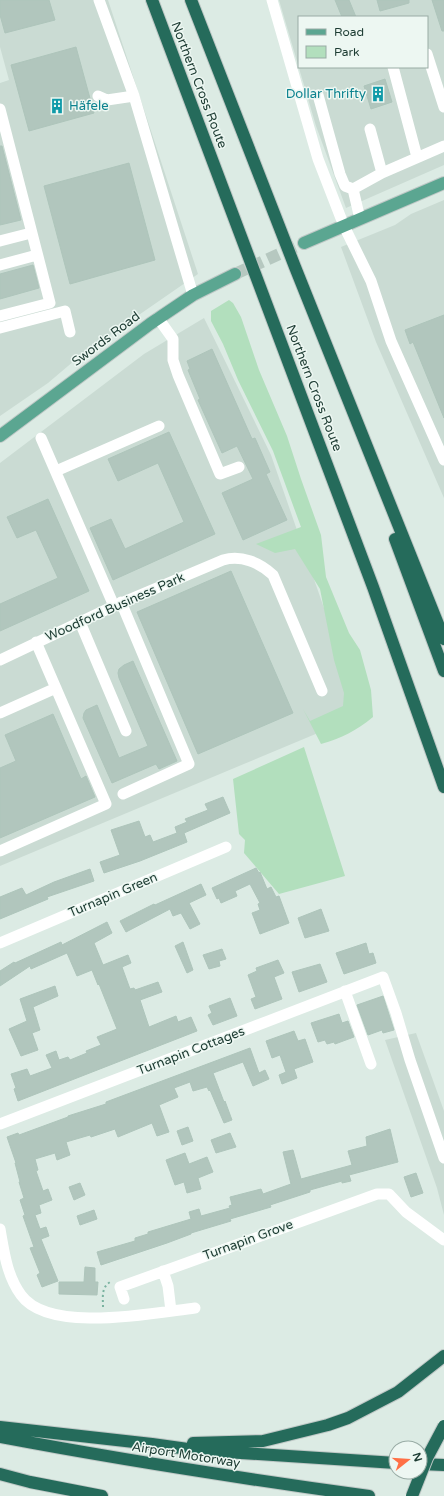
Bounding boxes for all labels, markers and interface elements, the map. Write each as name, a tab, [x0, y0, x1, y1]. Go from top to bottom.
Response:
legend	[298, 16, 428, 68]
street label: Northern Cross Route	[167, 19, 231, 151]
text: Road	[334, 25, 364, 39]
text: Park	[334, 45, 360, 59]
building icon: Dollar Thrifty	[369, 85, 387, 103]
place label: Dollar Thrifty	[286, 86, 366, 102]
building icon: Häfele	[48, 97, 66, 115]
place label: Häfele	[69, 98, 109, 114]
street label: Swords Road	[69, 308, 143, 370]
street label: Northern Cross Route	[282, 322, 346, 454]
street label: Woodford Business Park	[43, 569, 187, 645]
street label: Turnapin Green	[66, 869, 160, 921]
street label: Turnapin Cottages	[135, 1023, 247, 1079]
street label: Turnapin Grove	[201, 1216, 295, 1264]
street label: Airport Motorway	[131, 1439, 241, 1471]
north arrow	[388, 1440, 428, 1480]
text: N	[410, 1451, 425, 1463]

